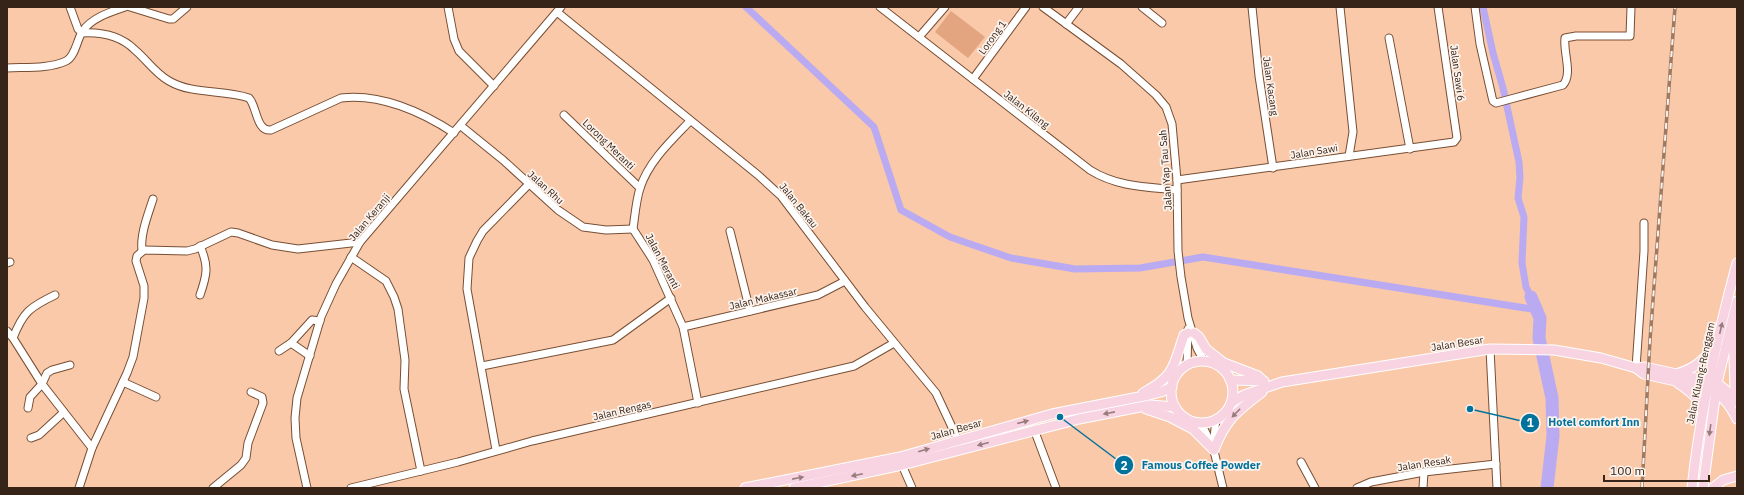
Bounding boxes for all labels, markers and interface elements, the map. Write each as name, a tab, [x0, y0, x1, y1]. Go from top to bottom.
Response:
street label: Lorong 1	[976, 18, 1009, 57]
street label: Jalan Sawi 6	[1447, 44, 1468, 102]
street label: Jalan Kacang	[1260, 56, 1281, 117]
street label: Jalan Kilang	[1001, 88, 1053, 132]
street label: Lorong Meranti	[580, 116, 637, 172]
street label: Jalan Yap Tau Sah	[1156, 129, 1175, 211]
street label: Jalan Sawi	[1289, 141, 1339, 162]
street label: Jalan Rhu	[525, 168, 566, 207]
street label: Jalan Bakau	[776, 180, 821, 231]
street label: Jalan Keranji	[346, 191, 393, 244]
street label: Jalan Meranti	[643, 231, 683, 291]
street label: Jalan Makassar	[728, 284, 799, 313]
street label: Jalan Kluang-Renggam	[1683, 321, 1718, 425]
one-way arrow	[1718, 322, 1724, 335]
street label: Jalan Besar	[1430, 333, 1484, 354]
street label: Jalan Rengas	[592, 397, 653, 424]
one-way arrow	[1231, 408, 1241, 418]
one-way arrow	[1103, 410, 1115, 416]
callout: Hotel comfort Inn	[1520, 411, 1648, 434]
text: 1	[1526, 415, 1534, 430]
text: Hotel comfort Inn	[1548, 415, 1640, 429]
street label: Jalan Besar	[929, 416, 983, 443]
one-way arrow	[1017, 419, 1029, 425]
one-way arrow	[1707, 424, 1713, 436]
one-way arrow	[976, 441, 988, 447]
one-way arrow	[919, 447, 931, 453]
street label: Jalan Resak	[1397, 453, 1452, 474]
callout: Famous Coffee Powder	[1114, 454, 1268, 477]
scale bar	[1604, 457, 1709, 483]
text: 2	[1120, 458, 1128, 473]
text: Famous Coffee Powder	[1142, 458, 1261, 472]
text: 100 m	[1610, 463, 1645, 478]
one-way arrow	[850, 472, 863, 478]
one-way arrow	[791, 475, 804, 481]

